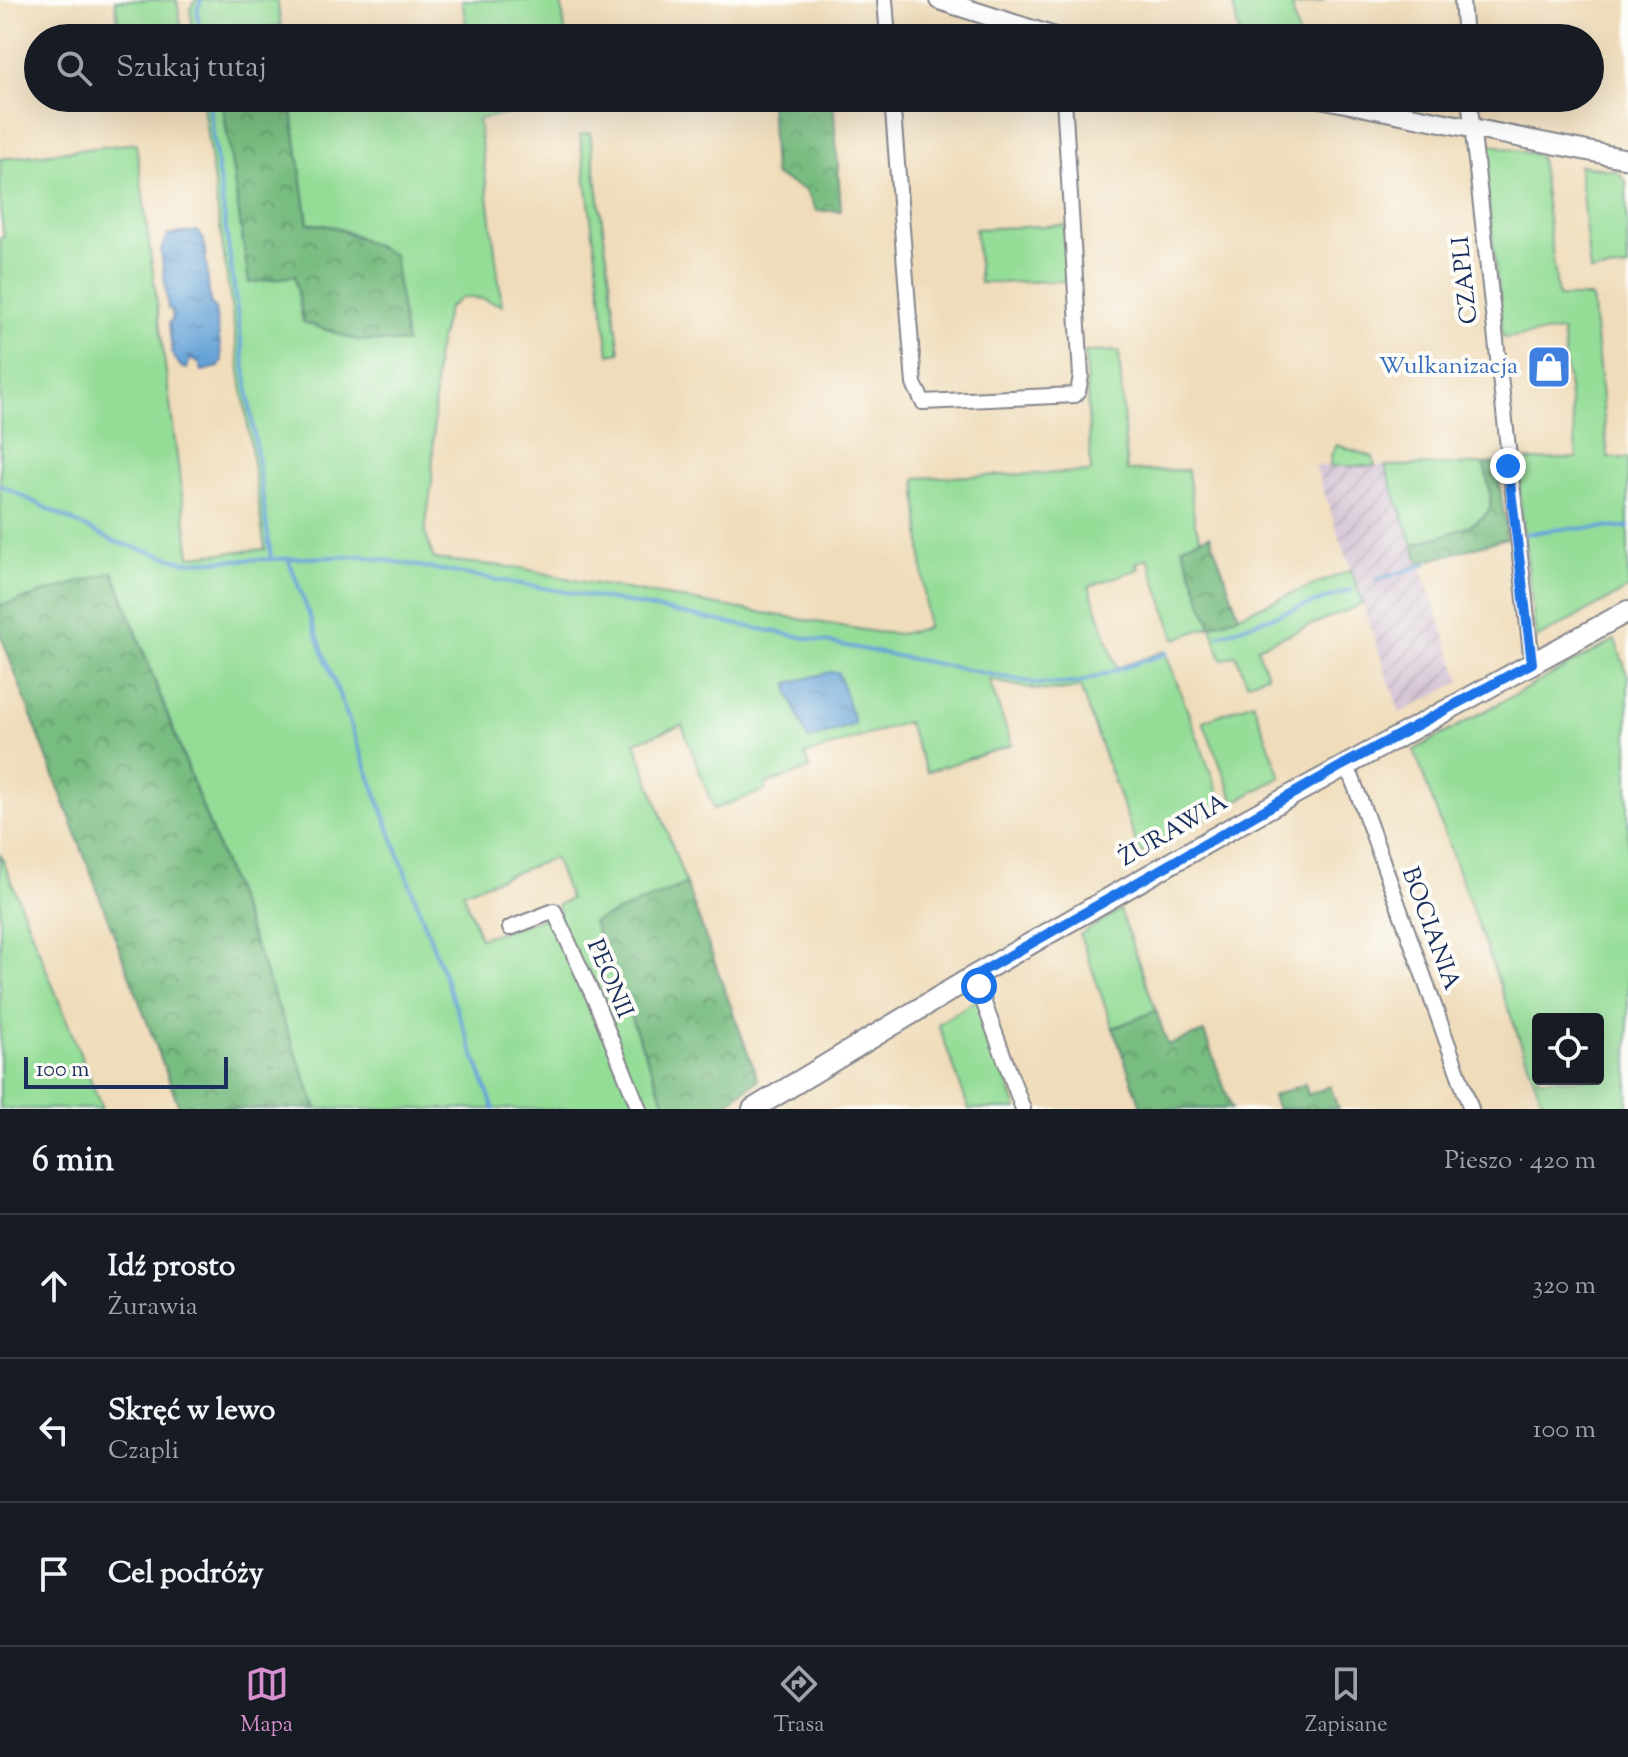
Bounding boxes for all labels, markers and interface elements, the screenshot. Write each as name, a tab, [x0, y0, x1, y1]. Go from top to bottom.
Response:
search box	[24, 24, 1604, 112]
icon: search	[52, 46, 96, 90]
text: Szukaj tutaj	[116, 47, 267, 90]
street label: CZAPLI	[1444, 234, 1488, 326]
shop icon: Wulkanizacja	[1525, 343, 1573, 391]
place label: Wulkanizacja	[1379, 350, 1518, 384]
route end	[1490, 448, 1526, 484]
street label: ŻURAWIA	[1113, 786, 1235, 876]
street label: BOCIANIA	[1392, 863, 1468, 996]
street label: PEONII	[577, 934, 641, 1024]
route start	[961, 968, 997, 1004]
map controls	[1532, 1013, 1604, 1085]
button: locate	[1532, 1013, 1604, 1085]
scale bar	[24, 1053, 228, 1089]
text: 100 m	[36, 1055, 89, 1087]
text: 6 min	[32, 1137, 114, 1186]
text: Pieszo · 420 m	[1444, 1143, 1596, 1180]
text: Idź prosto	[108, 1246, 235, 1289]
icon: ahead	[32, 1264, 76, 1308]
text: 320 m	[1533, 1268, 1596, 1305]
text: Żurawia	[108, 1289, 198, 1326]
text: Skręć w lewo	[108, 1390, 275, 1433]
icon: left	[32, 1408, 76, 1452]
text: 100 m	[1533, 1412, 1596, 1449]
text: Czapli	[108, 1433, 179, 1470]
icon: arrive	[32, 1552, 76, 1596]
text: Cel podróży	[108, 1553, 264, 1596]
tab: Mapa	[240, 1662, 293, 1742]
tab: Trasa	[774, 1662, 824, 1742]
tab: Zapisane	[1305, 1662, 1388, 1742]

